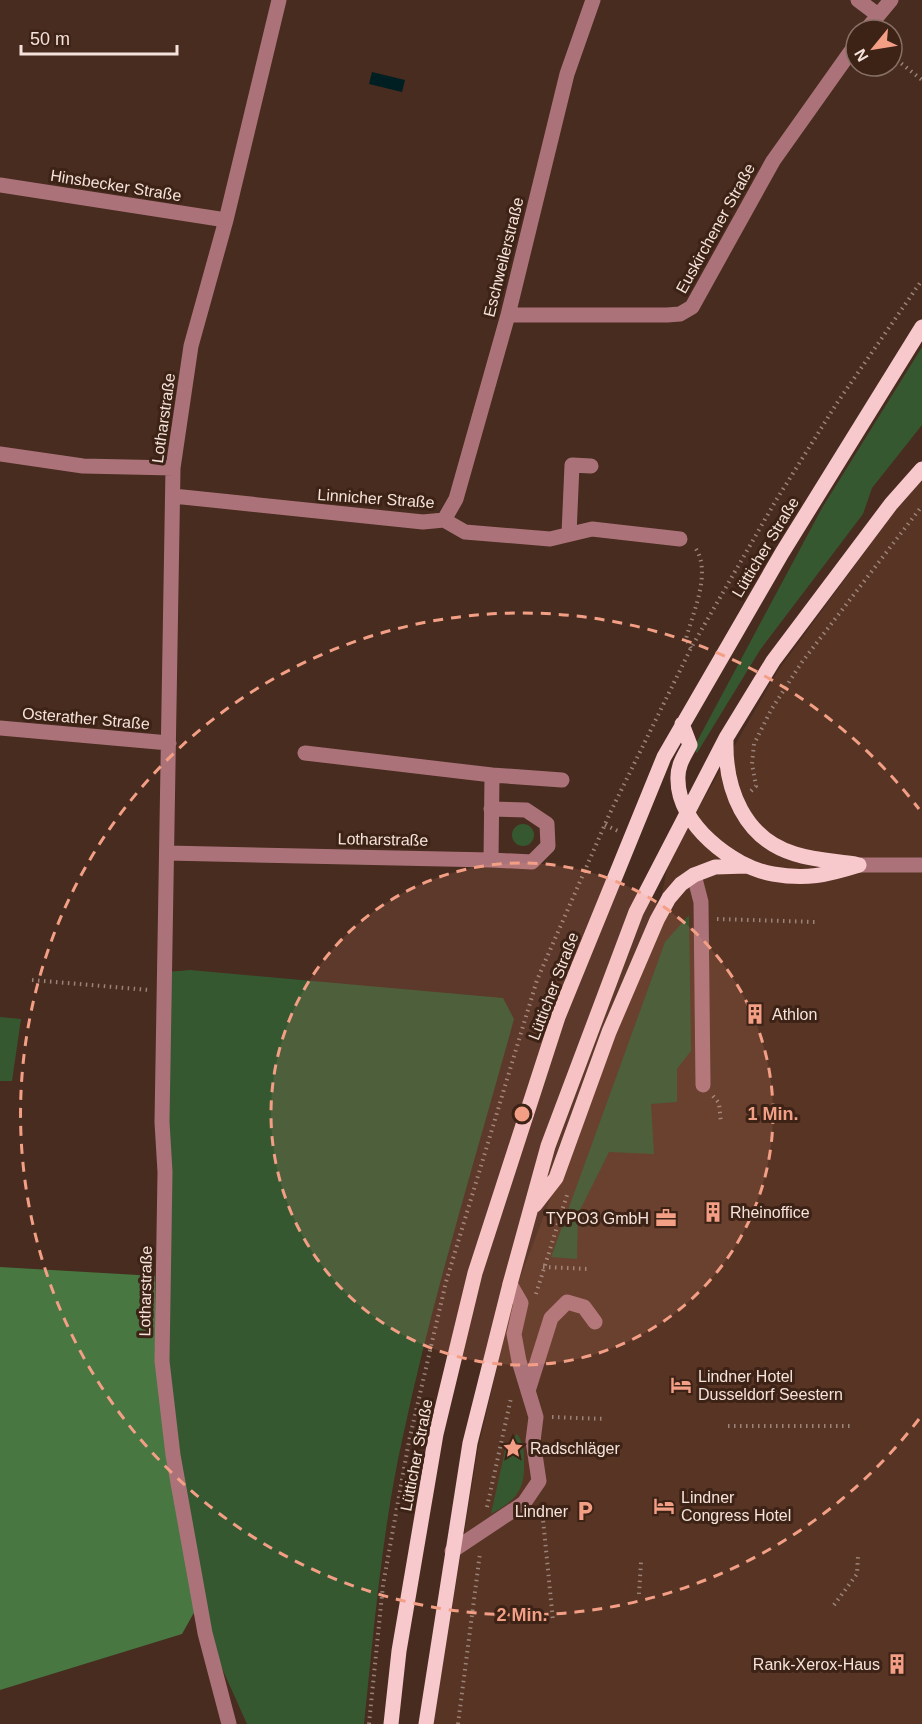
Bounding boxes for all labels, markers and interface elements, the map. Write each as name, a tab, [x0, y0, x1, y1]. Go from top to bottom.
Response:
scale bar	[21, 18, 177, 56]
north arrow	[844, 18, 904, 78]
text: 50 m	[30, 29, 70, 49]
text: N	[851, 46, 872, 65]
street label: Euskirchener Straße	[673, 160, 758, 296]
street label: Hinsbecker Straße	[49, 167, 183, 204]
street label: Eschweilerstraße	[480, 195, 527, 319]
street label: Lotharstraße	[149, 372, 178, 464]
street label: Linnicher Straße	[317, 486, 435, 511]
street label: Lütticher Straße	[729, 494, 802, 600]
street label: Osterather Straße	[21, 704, 151, 733]
street label: Lotharstraße	[337, 830, 429, 849]
street label: Lütticher Straße	[525, 930, 582, 1042]
building icon: Athlon	[743, 1002, 767, 1026]
place label: Athlon	[772, 1006, 817, 1023]
centre of rings	[512, 1104, 532, 1124]
text: 1 Min.	[747, 1104, 799, 1124]
building icon: Rheinoffice	[701, 1200, 725, 1224]
place label: Rheinoffice	[730, 1204, 810, 1221]
office icon: TYPO3 GmbH	[654, 1206, 678, 1230]
place label: TYPO3 GmbH	[546, 1210, 649, 1227]
street label: Lotharstraße	[136, 1245, 155, 1337]
place label: Lindner Hotel Dusseldorf Seestern	[698, 1368, 843, 1403]
hotel icon: Lindner Hotel Dusseldorf Seestern	[669, 1373, 693, 1397]
street label: Lütticher Straße	[397, 1398, 436, 1513]
place icon: Radschläger	[501, 1436, 525, 1460]
place label: Radschläger	[530, 1440, 621, 1457]
place label: Lindner Congress Hotel	[681, 1489, 791, 1524]
hotel icon: Lindner Congress Hotel	[652, 1494, 676, 1518]
parking icon: Lindner	[573, 1499, 597, 1523]
place label: Lindner	[515, 1503, 569, 1520]
text: 2 Min.	[496, 1605, 548, 1625]
building icon: Rank-Xerox-Haus	[885, 1652, 909, 1676]
place label: Rank-Xerox-Haus	[753, 1656, 880, 1673]

